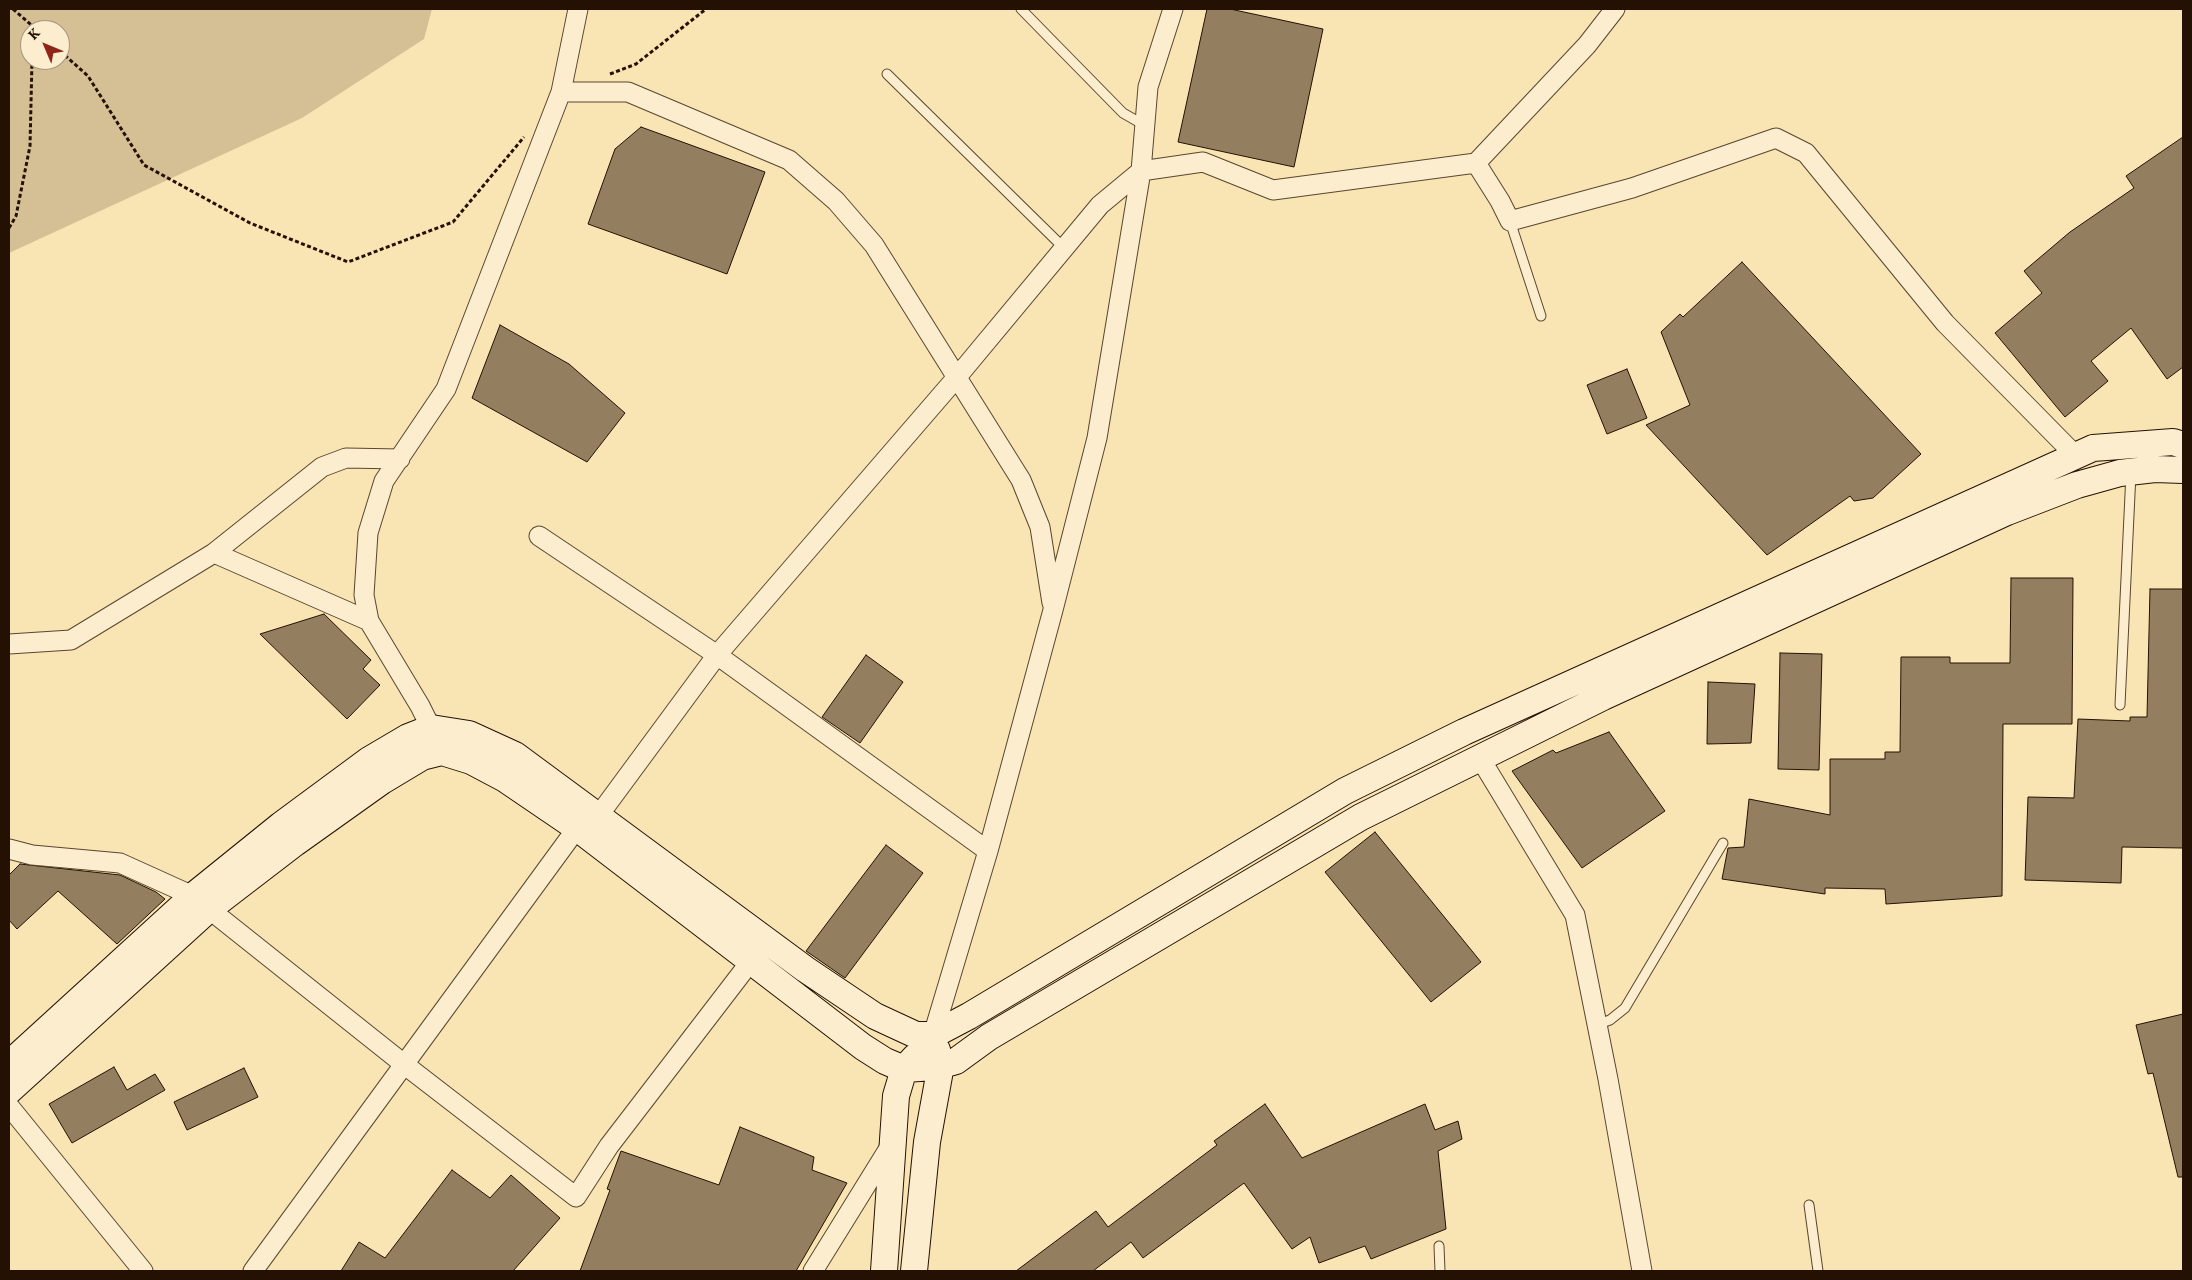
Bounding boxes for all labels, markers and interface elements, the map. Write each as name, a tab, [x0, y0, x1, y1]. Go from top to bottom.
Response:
north arrow	[20, 20, 70, 70]
text: K	[24, 24, 45, 45]

